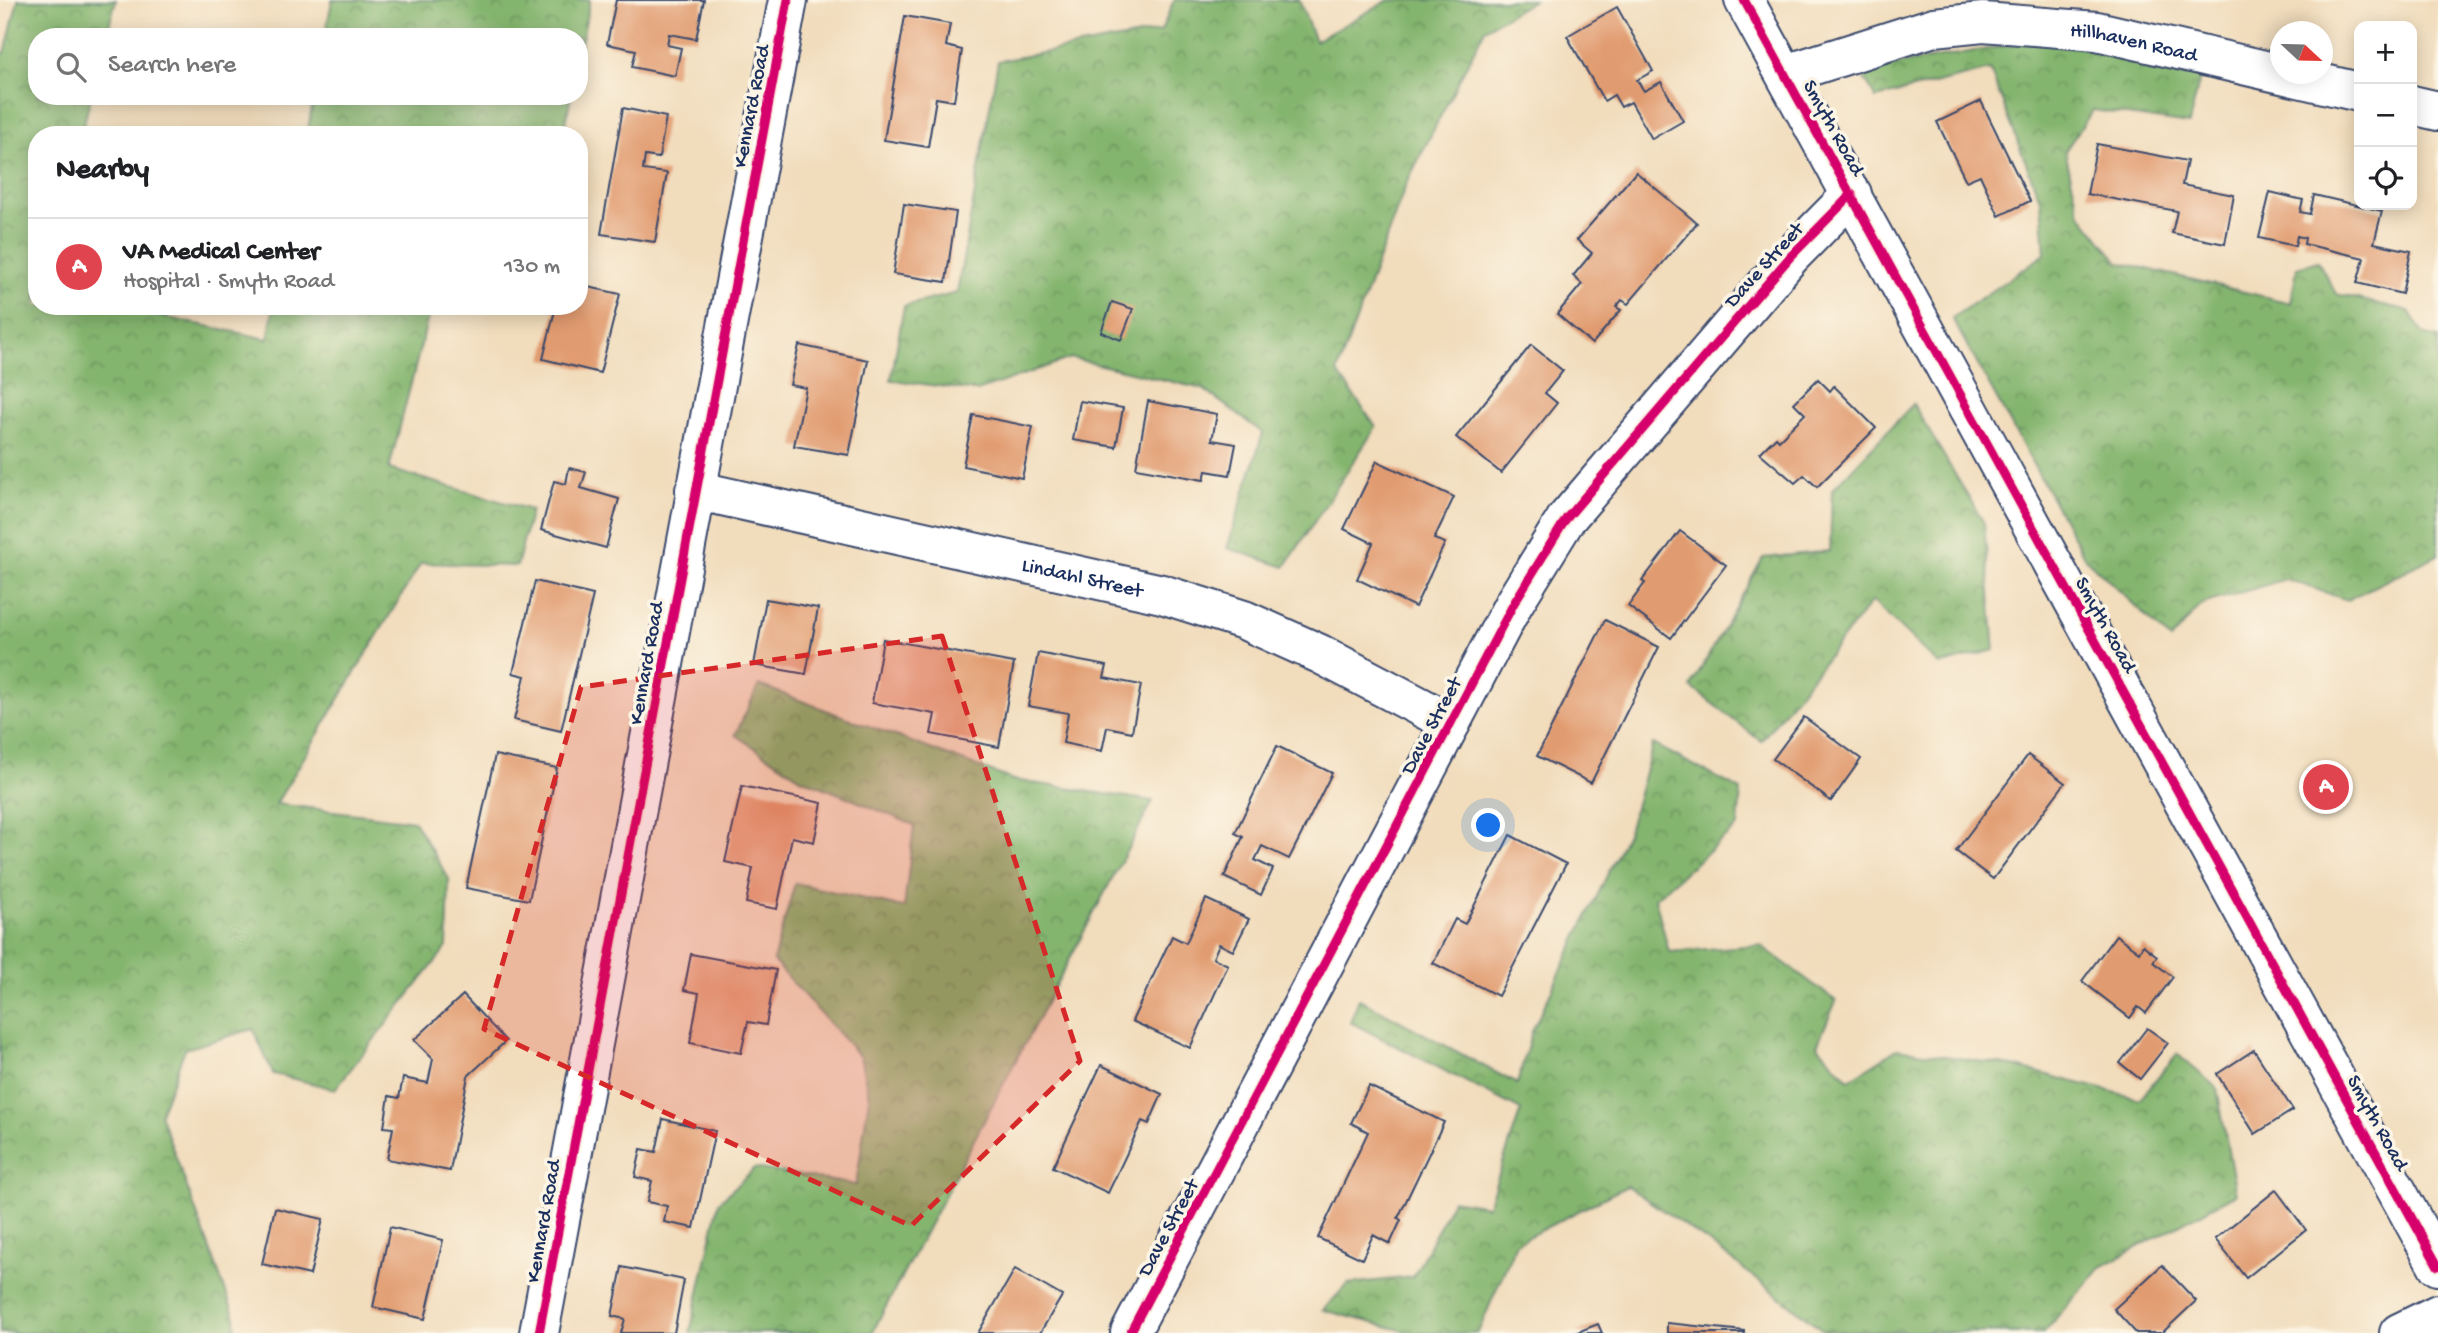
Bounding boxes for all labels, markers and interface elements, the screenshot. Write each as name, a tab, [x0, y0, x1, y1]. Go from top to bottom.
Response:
street label: Hillhaven Road	[2069, 20, 2201, 70]
north arrow	[2270, 21, 2333, 84]
map controls	[2354, 21, 2417, 210]
button: +	[2354, 21, 2417, 84]
search box	[28, 28, 588, 105]
street label: Kennard Road	[729, 41, 778, 170]
icon: search	[52, 48, 90, 86]
text: Search here	[108, 51, 236, 82]
street label: Smyth Road	[1795, 76, 1869, 182]
button: −	[2354, 84, 2417, 147]
button: locate	[2354, 147, 2417, 210]
text: Nearby	[56, 154, 149, 189]
street label: Dave Street	[1719, 217, 1812, 316]
text: VA Medical Center	[123, 238, 320, 269]
text: A	[72, 254, 86, 281]
text: 130 m	[504, 254, 560, 281]
text: Hospital · Smyth Road	[123, 269, 334, 296]
street label: Lindahl Street	[1019, 554, 1147, 606]
street label: Smyth Road	[2067, 573, 2141, 679]
street label: Kennard Road	[625, 598, 672, 727]
street label: Dave Street	[1396, 672, 1470, 781]
pin: A	[2303, 761, 2349, 813]
your location	[1471, 808, 1505, 842]
street label: Smyth Road	[2339, 1071, 2413, 1177]
street label: Kennard Road	[522, 1156, 569, 1285]
street label: Dave Street	[1133, 1174, 1207, 1283]

